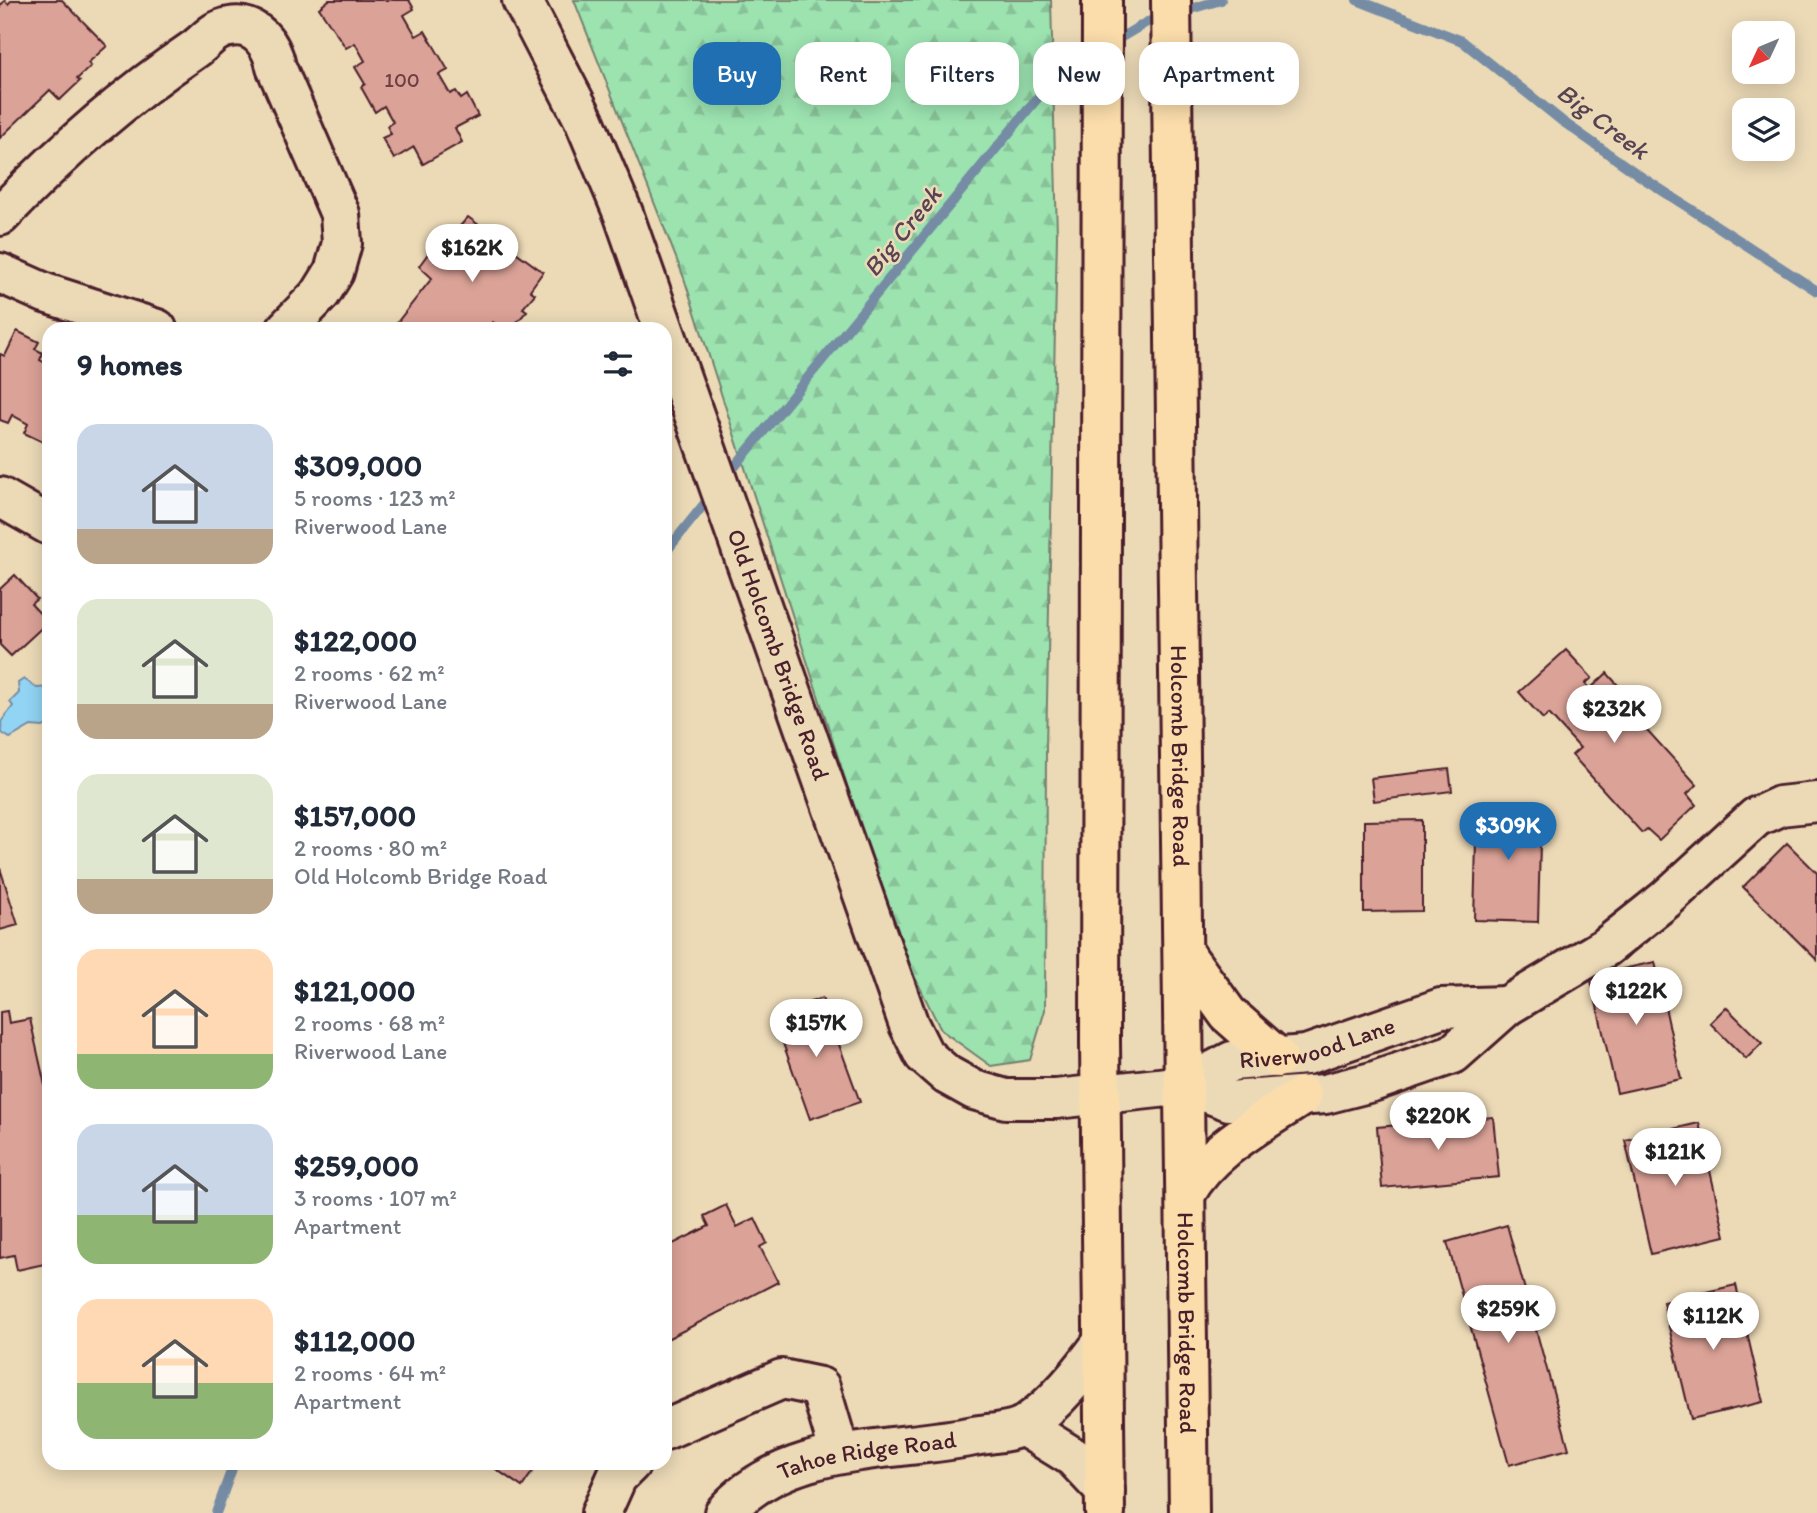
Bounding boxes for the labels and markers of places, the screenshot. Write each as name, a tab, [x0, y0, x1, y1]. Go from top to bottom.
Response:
pin: $162K	[423, 224, 521, 284]
pin: $232K	[1565, 686, 1663, 745]
pin: $309K	[1459, 802, 1557, 862]
pin: $122K	[1587, 968, 1685, 1027]
pin: $157K	[767, 1000, 865, 1059]
pin: $220K	[1389, 1092, 1487, 1152]
pin: $121K	[1626, 1128, 1724, 1188]
pin: $259K	[1459, 1286, 1557, 1345]
pin: $112K	[1664, 1292, 1762, 1352]

